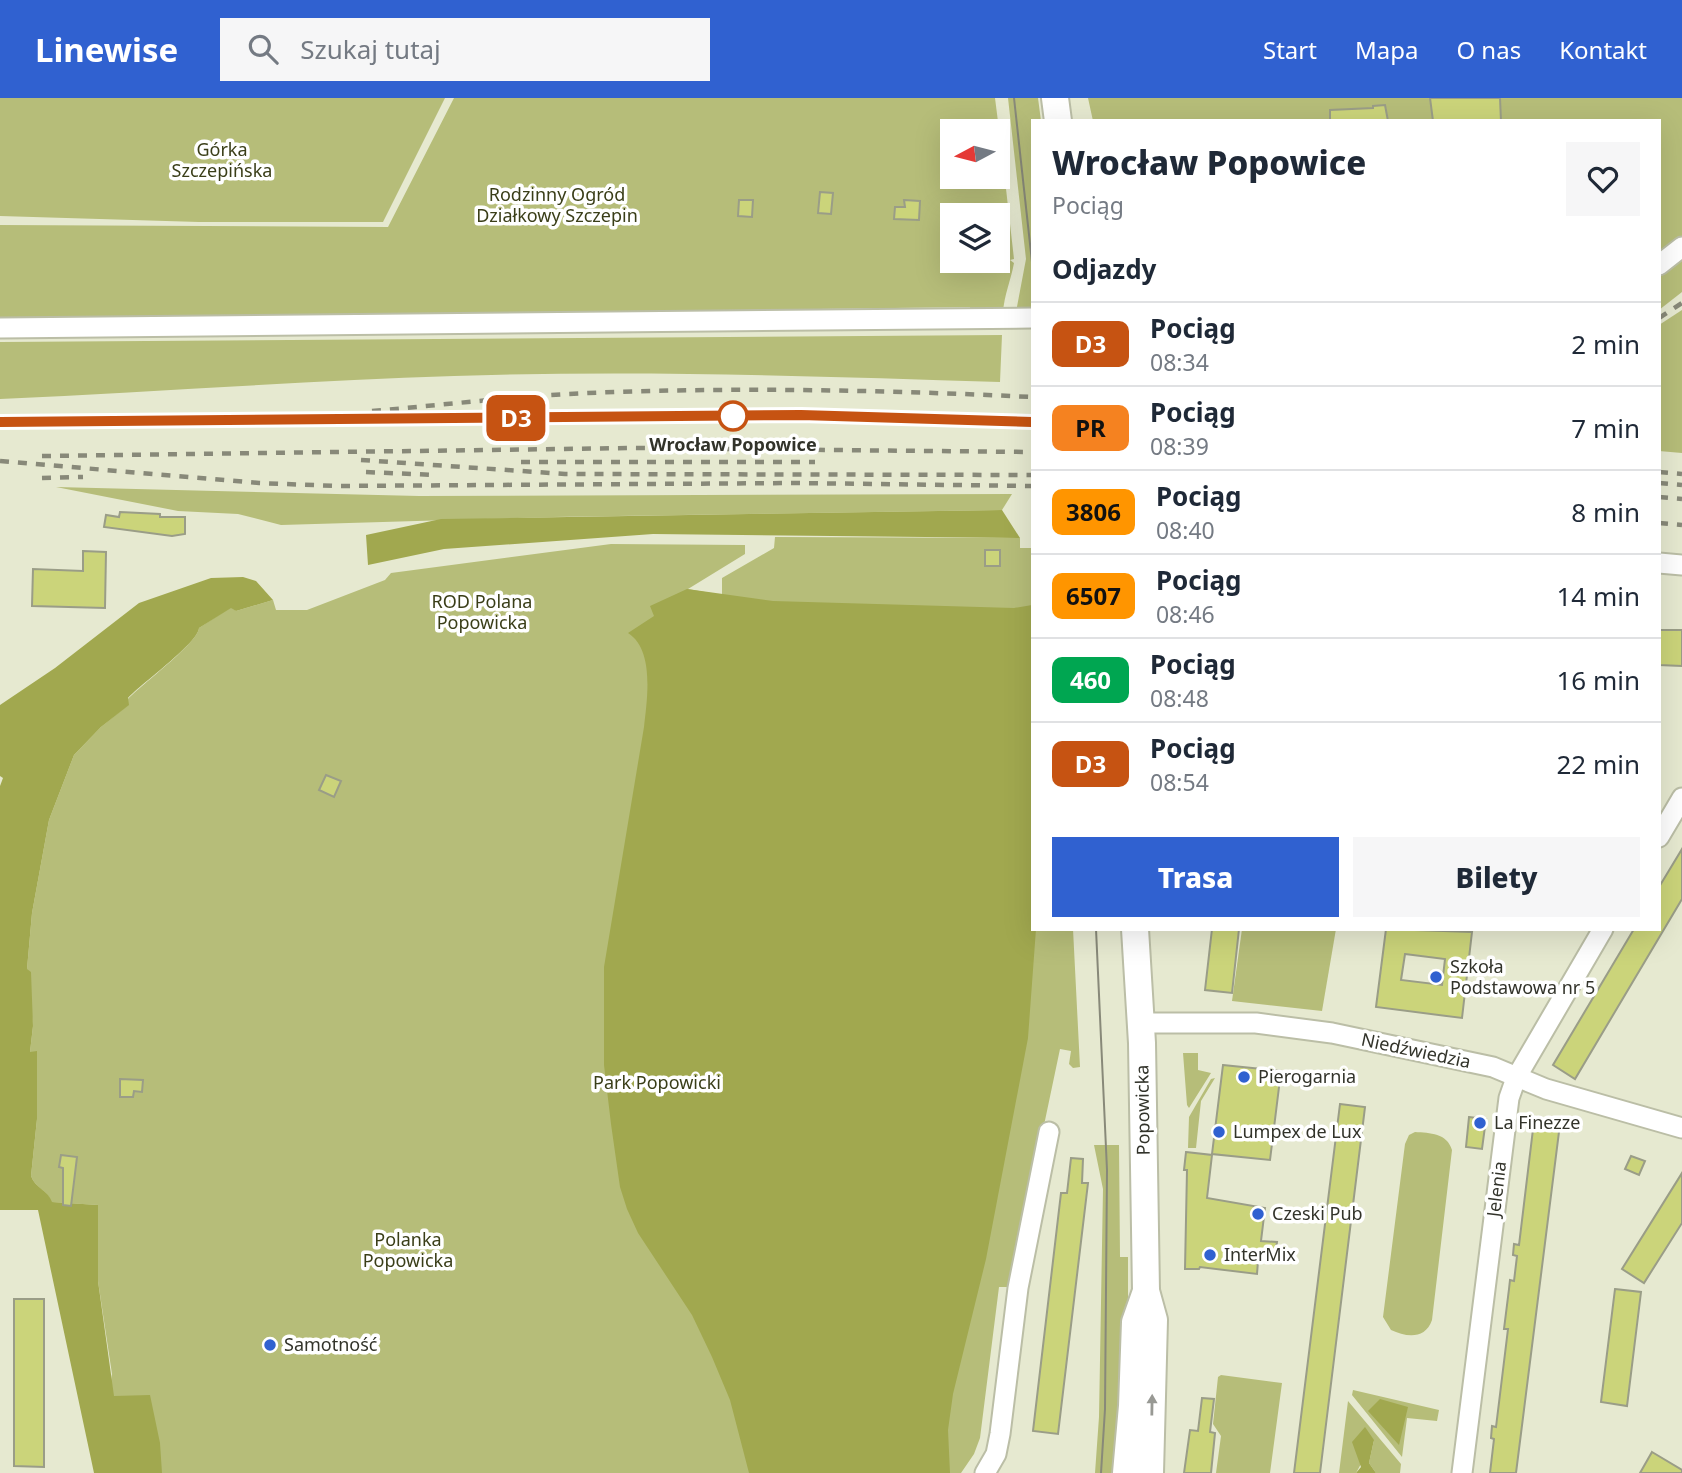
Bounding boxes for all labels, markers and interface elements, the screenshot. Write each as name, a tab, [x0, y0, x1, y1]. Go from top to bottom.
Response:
search box	[220, 18, 710, 81]
text: Linewise	[35, 27, 178, 72]
icon: search	[244, 30, 282, 68]
text: Szukaj tutaj	[300, 31, 441, 67]
text: Start	[1263, 33, 1317, 66]
text: Mapa	[1355, 33, 1418, 66]
text: O nas	[1456, 33, 1521, 66]
text: Kontakt	[1559, 33, 1647, 66]
north arrow	[940, 119, 1010, 189]
map controls	[940, 119, 1010, 273]
park label: Górka Szczepińska	[172, 137, 272, 182]
text: Wrocław Popowice	[1052, 140, 1366, 185]
button: heart	[1566, 142, 1640, 216]
park label: Rodzinny Ogród Działkowy Szczepin	[476, 182, 638, 227]
text: Pociąg	[1052, 189, 1124, 221]
button: layers	[940, 203, 1010, 273]
text: Odjazdy	[1052, 251, 1156, 287]
text: Pociąg	[1150, 310, 1236, 346]
text: 2 min	[1571, 326, 1640, 362]
text: D3	[1075, 327, 1106, 360]
text: 08:34	[1150, 346, 1209, 378]
text: Pociąg	[1150, 394, 1236, 430]
line badge: D3	[484, 395, 548, 441]
text: D3	[500, 401, 532, 434]
marker: Wrocław Popowice	[718, 401, 748, 431]
text: 7 min	[1571, 410, 1640, 446]
text: PR	[1075, 411, 1106, 444]
text: 08:39	[1150, 430, 1209, 462]
place label: Wrocław Popowice	[649, 432, 817, 456]
text: Pociąg	[1156, 478, 1242, 514]
text: 8 min	[1571, 494, 1640, 530]
text: 3806	[1066, 495, 1121, 528]
text: 08:40	[1156, 514, 1215, 546]
text: Pociąg	[1156, 562, 1242, 598]
text: 14 min	[1556, 578, 1640, 614]
text: 6507	[1066, 579, 1121, 612]
park label: ROD Polana Popowicka	[432, 589, 532, 634]
text: 08:46	[1156, 598, 1215, 630]
text: Pociąg	[1150, 646, 1236, 682]
text: 16 min	[1556, 662, 1640, 698]
text: 460	[1070, 663, 1111, 696]
text: 08:48	[1150, 682, 1209, 714]
text: Pociąg	[1150, 730, 1236, 766]
text: 22 min	[1556, 746, 1640, 782]
text: D3	[1075, 747, 1106, 780]
text: 08:54	[1150, 766, 1209, 798]
button: Trasa	[1052, 837, 1339, 917]
button: Bilety	[1353, 837, 1640, 917]
place label: Szkoła Podstawowa nr 5	[1450, 954, 1595, 999]
marker: Szkoła Podstawowa nr 5	[1428, 969, 1444, 985]
street label: Niedźwiedzia	[1359, 1027, 1473, 1073]
place label: Pierogarnia	[1258, 1064, 1356, 1088]
street label: Popowicka	[1129, 1065, 1155, 1155]
marker: Pierogarnia	[1236, 1069, 1252, 1085]
park label: Park Popowicki	[593, 1070, 721, 1094]
place label: La Finezze	[1494, 1110, 1580, 1134]
marker: La Finezze	[1472, 1115, 1488, 1131]
place label: Lumpex de Lux	[1233, 1119, 1362, 1143]
marker: Lumpex de Lux	[1211, 1124, 1227, 1140]
street label: Jelenia	[1480, 1160, 1511, 1220]
place label: Czeski Pub	[1272, 1201, 1363, 1225]
marker: Czeski Pub	[1250, 1206, 1266, 1222]
park label: Polanka Popowicka	[363, 1227, 453, 1272]
place label: InterMix	[1224, 1242, 1296, 1266]
marker: InterMix	[1202, 1247, 1218, 1263]
place label: Samotność	[284, 1332, 378, 1356]
marker: Samotność	[262, 1337, 278, 1353]
one-way arrow	[1147, 1394, 1158, 1416]

